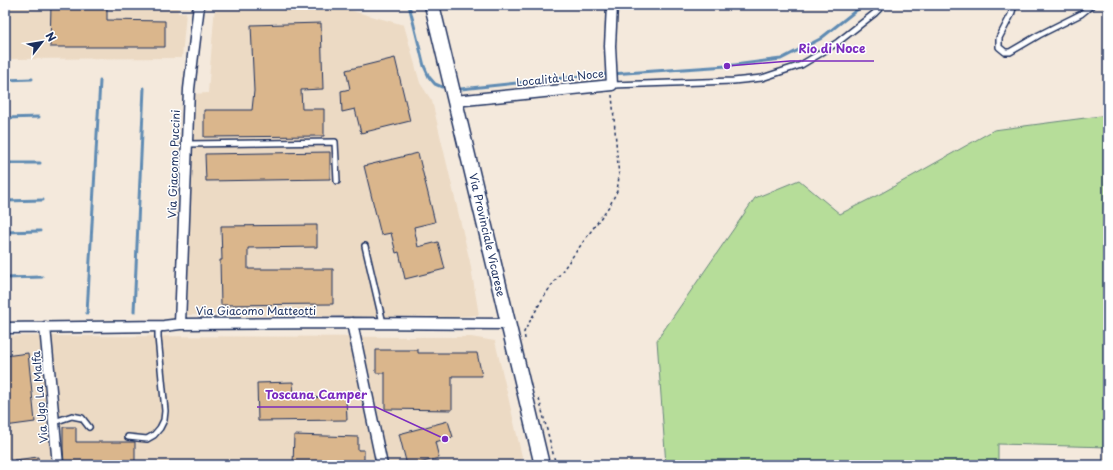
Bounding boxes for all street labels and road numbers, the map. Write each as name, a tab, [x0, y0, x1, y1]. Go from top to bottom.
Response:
street label: Località La Noce	[515, 64, 605, 91]
street label: Via Giacomo Puccini	[163, 109, 184, 219]
street label: Via Provinciale Vicarese	[465, 171, 510, 298]
street label: Via Giacomo Matteotti	[196, 302, 316, 319]
street label: Via Ugo La Malfa	[27, 350, 52, 444]

